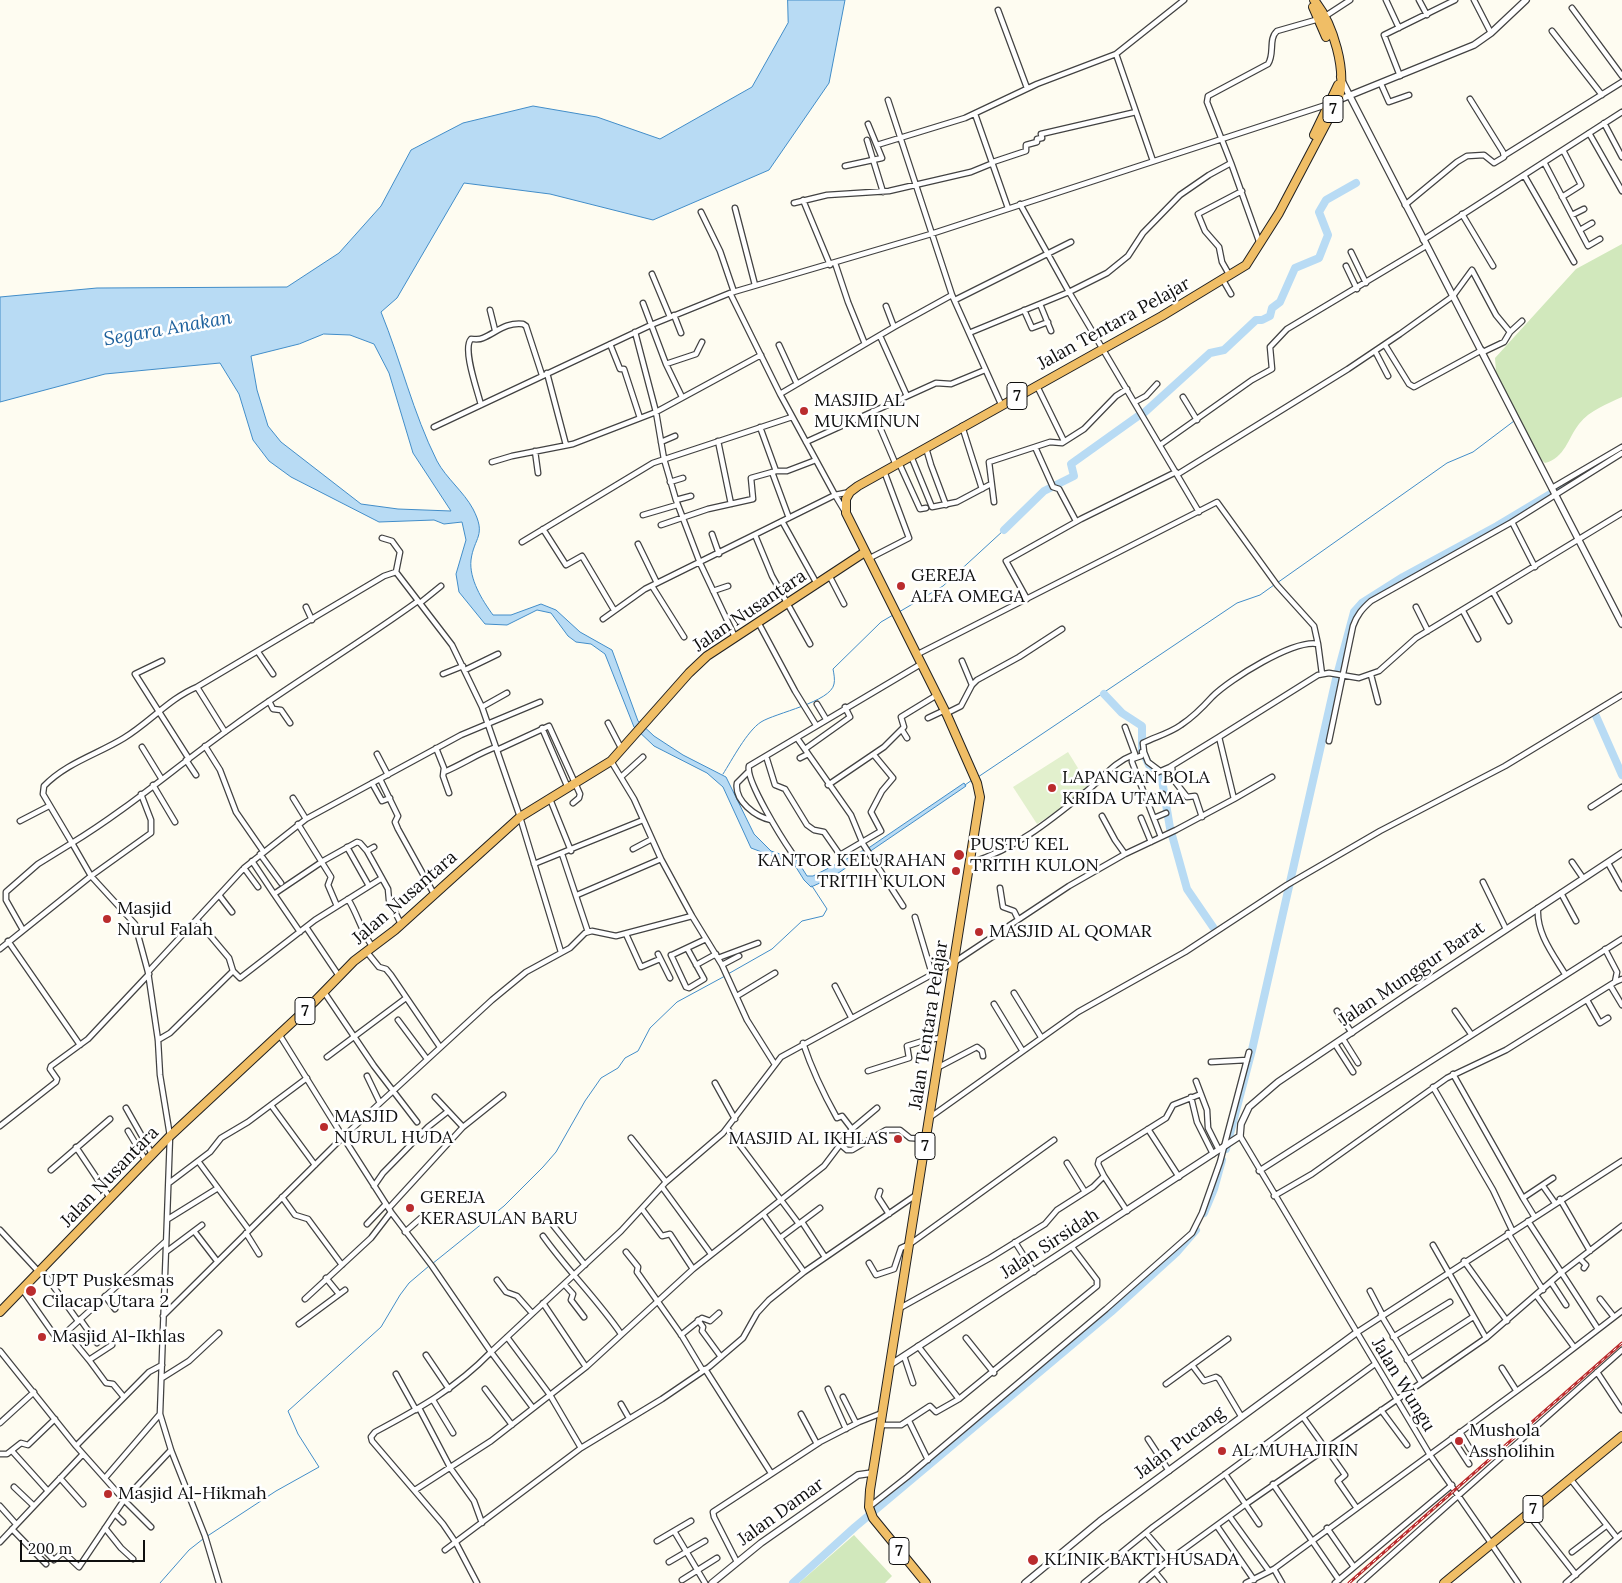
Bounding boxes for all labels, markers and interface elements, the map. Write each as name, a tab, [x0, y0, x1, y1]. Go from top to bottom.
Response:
road number: 7	[1323, 96, 1343, 122]
street label: Jalan Tentara Pelajar	[1034, 273, 1194, 375]
water label: Segara Anakan	[102, 307, 234, 351]
road number: 7	[1007, 382, 1027, 410]
place label: MASJID AL MUKMINUN	[814, 390, 920, 432]
marker: MASJID AL MUKMINUN	[798, 405, 810, 417]
street label: Jalan Nusantara	[689, 565, 811, 657]
place label: GEREJA ALFA OMEGA	[911, 565, 1025, 608]
marker: GEREJA ALFA OMEGA	[895, 580, 907, 592]
place label: LAPANGAN BOLA KRIDA UTAMA	[1062, 767, 1210, 810]
marker: LAPANGAN BOLA KRIDA UTAMA	[1046, 782, 1058, 794]
place label: PUSTU KEL TRITIH KULON	[970, 834, 1099, 876]
street label: Jalan Nusantara	[348, 847, 462, 949]
marker: PUSTU KEL TRITIH KULON	[952, 848, 966, 862]
place label: KANTOR KELURAHAN TRITIH KULON	[757, 850, 946, 892]
marker: KANTOR KELURAHAN TRITIH KULON	[950, 865, 962, 877]
place label: Masjid Nurul Falah	[117, 898, 213, 941]
marker: Masjid Nurul Falah	[101, 913, 113, 925]
street label: Jalan Munggur Barat	[1335, 917, 1489, 1031]
place label: MASJID AL QOMAR	[989, 921, 1152, 943]
marker: MASJID AL QOMAR	[973, 926, 985, 938]
street label: Jalan Tentara Pelajar	[905, 939, 953, 1111]
road number: 7	[295, 998, 315, 1024]
place label: MASJID NURUL HUDA	[334, 1106, 453, 1148]
marker: MASJID NURUL HUDA	[318, 1121, 330, 1133]
street label: Jalan Nusantara	[57, 1122, 163, 1232]
place label: MASJID AL IKHLAS	[728, 1128, 888, 1150]
road number: 7	[915, 1132, 935, 1160]
marker: MASJID AL IKHLAS	[892, 1133, 904, 1145]
place label: GEREJA KERASULAN BARU	[420, 1187, 578, 1230]
marker: GEREJA KERASULAN BARU	[404, 1202, 416, 1214]
street label: Jalan Sirsidah	[997, 1204, 1103, 1284]
place label: UPT Puskesmas Cilacap Utara 2	[42, 1270, 174, 1312]
marker: UPT Puskesmas Cilacap Utara 2	[24, 1284, 38, 1298]
place label: Masjid Al-Ikhlas	[52, 1326, 185, 1348]
marker: Masjid Al-Ikhlas	[36, 1331, 48, 1343]
street label: Jalan Wungu	[1367, 1334, 1439, 1436]
street label: Jalan Pucang	[1131, 1402, 1229, 1484]
place label: Mushola Assholihin	[1469, 1420, 1555, 1462]
marker: Mushola Assholihin	[1453, 1435, 1465, 1447]
place label: AL MUHAJIRIN	[1232, 1440, 1358, 1462]
marker: AL MUHAJIRIN	[1216, 1445, 1228, 1457]
street label: Jalan Damar	[734, 1473, 828, 1551]
place label: Masjid Al-Hikmah	[118, 1483, 267, 1505]
marker: Masjid Al-Hikmah	[102, 1488, 114, 1500]
road number: 7	[1523, 1496, 1543, 1522]
scale bar	[22, 1530, 148, 1562]
road number: 7	[889, 1538, 909, 1564]
text: 200 m	[28, 1539, 72, 1558]
place label: KLINIK BAKTI HUSADA	[1044, 1549, 1239, 1571]
marker: KLINIK BAKTI HUSADA	[1026, 1553, 1040, 1567]

